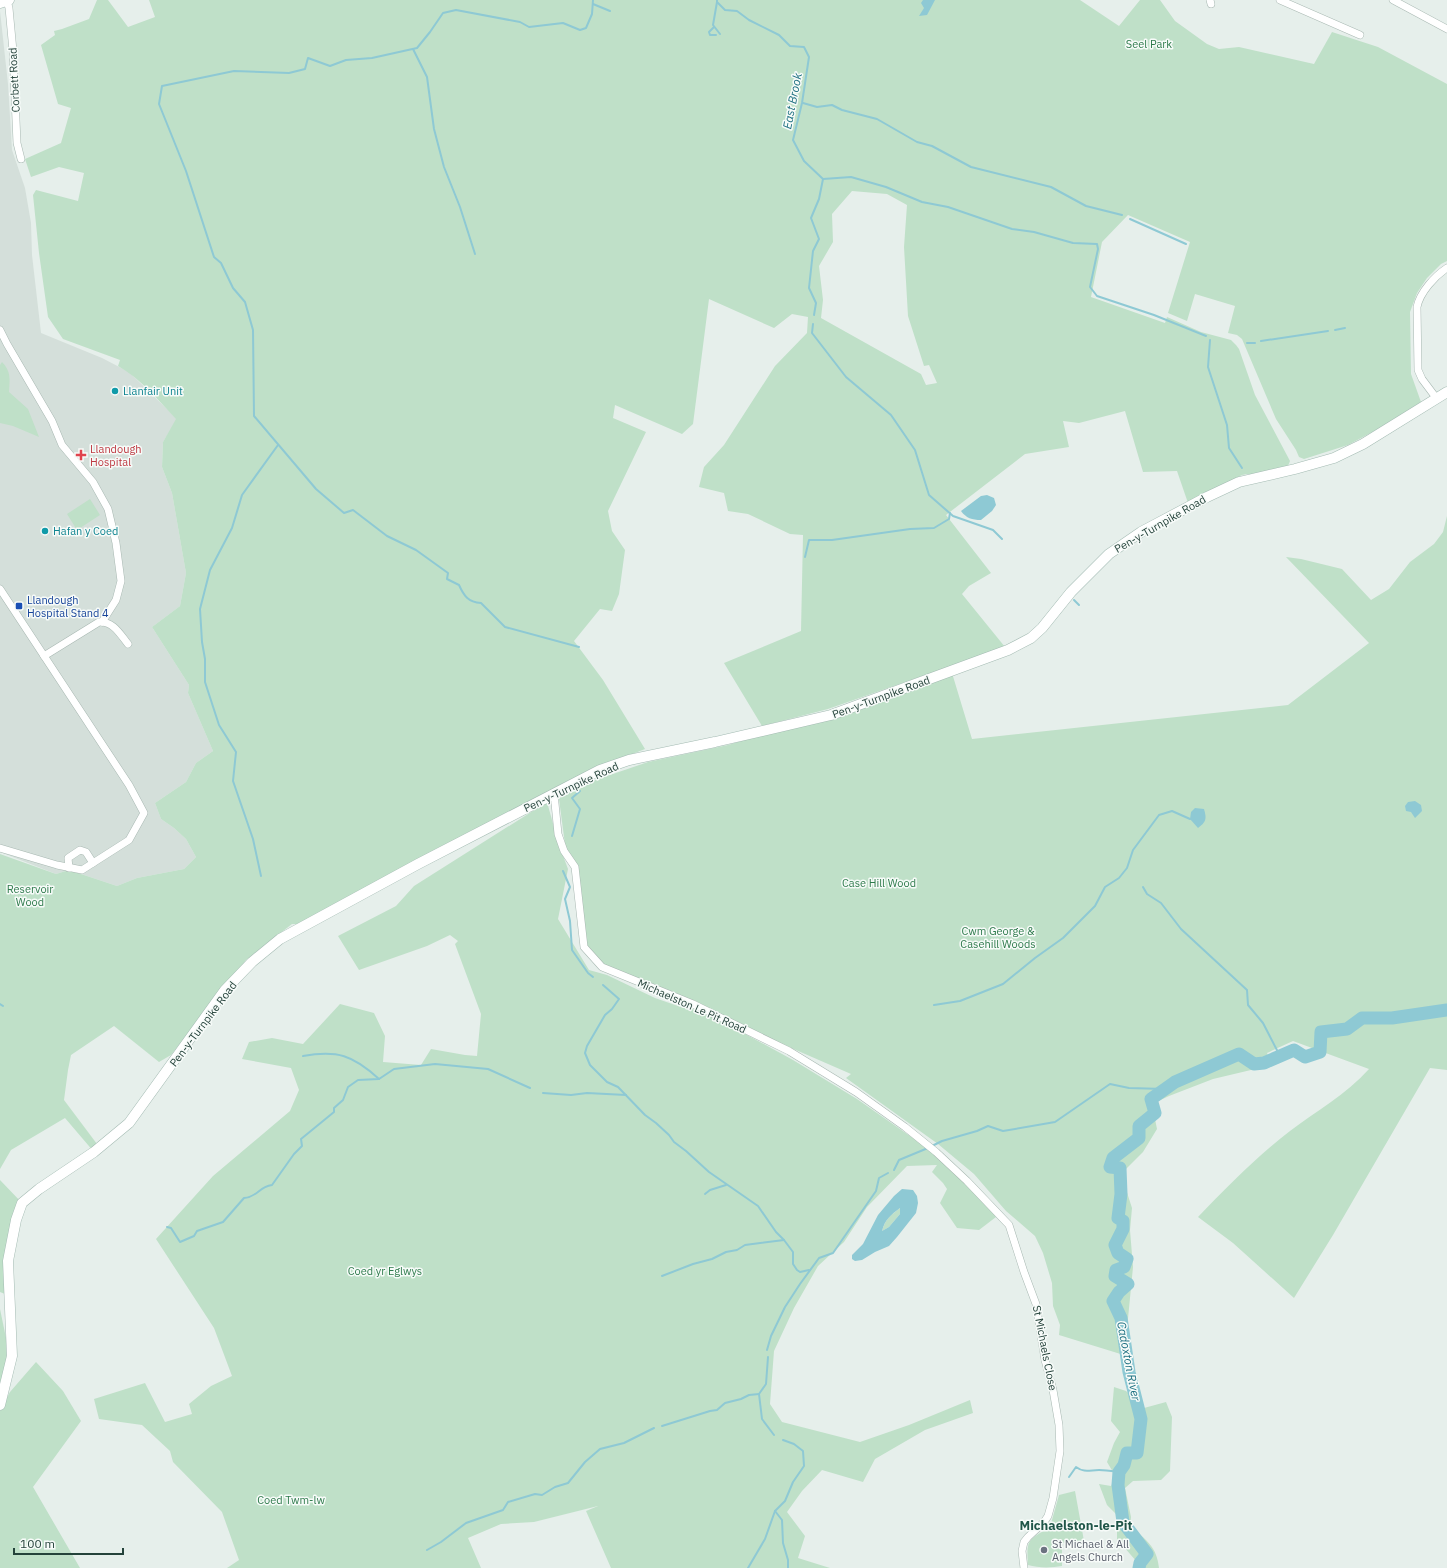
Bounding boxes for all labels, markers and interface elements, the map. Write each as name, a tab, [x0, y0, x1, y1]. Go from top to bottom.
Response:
park label: Seel Park	[1126, 37, 1172, 51]
street label: Corbett Road	[5, 47, 23, 113]
water label: East Brook	[779, 71, 805, 130]
place label: Llanfair Unit	[123, 384, 183, 398]
marker: Llanfair Unit	[110, 386, 120, 396]
place label: Llandough Hospital	[90, 442, 141, 469]
marker: Llandough Hospital	[75, 449, 87, 461]
street label: Pen-y-Turnpike Road	[1112, 492, 1208, 556]
place label: Hafan y Coed	[53, 524, 118, 538]
marker: Hafan y Coed	[40, 526, 50, 536]
place label: Llandough Hospital Stand 4	[27, 593, 109, 620]
marker: Llandough Hospital Stand 4	[14, 601, 24, 611]
street label: Pen-y-Turnpike Road	[830, 673, 932, 721]
street label: Pen-y-Turnpike Road	[521, 759, 621, 815]
park label: Case Hill Wood	[842, 876, 916, 890]
park label: Reservoir Wood	[7, 882, 53, 909]
park label: Cwm George & Casehill Woods	[960, 924, 1036, 951]
street label: Michaelston Le Pit Road	[635, 976, 749, 1036]
street label: Pen-y-Turnpike Road	[166, 979, 240, 1069]
park label: Coed yr Eglwys	[348, 1264, 422, 1278]
street label: St Michaels Close	[1030, 1304, 1060, 1392]
water label: Cadoxton River	[1114, 1320, 1144, 1402]
park label: Coed Twm-lw	[257, 1493, 325, 1507]
district label: Michaelston-le-Pit	[1019, 1517, 1133, 1534]
scale bar	[14, 1530, 123, 1556]
text: 100 m	[20, 1536, 55, 1551]
place label: St Michael & All Angels Church	[1052, 1537, 1129, 1564]
marker: St Michael & All Angels Church	[1039, 1545, 1049, 1555]

